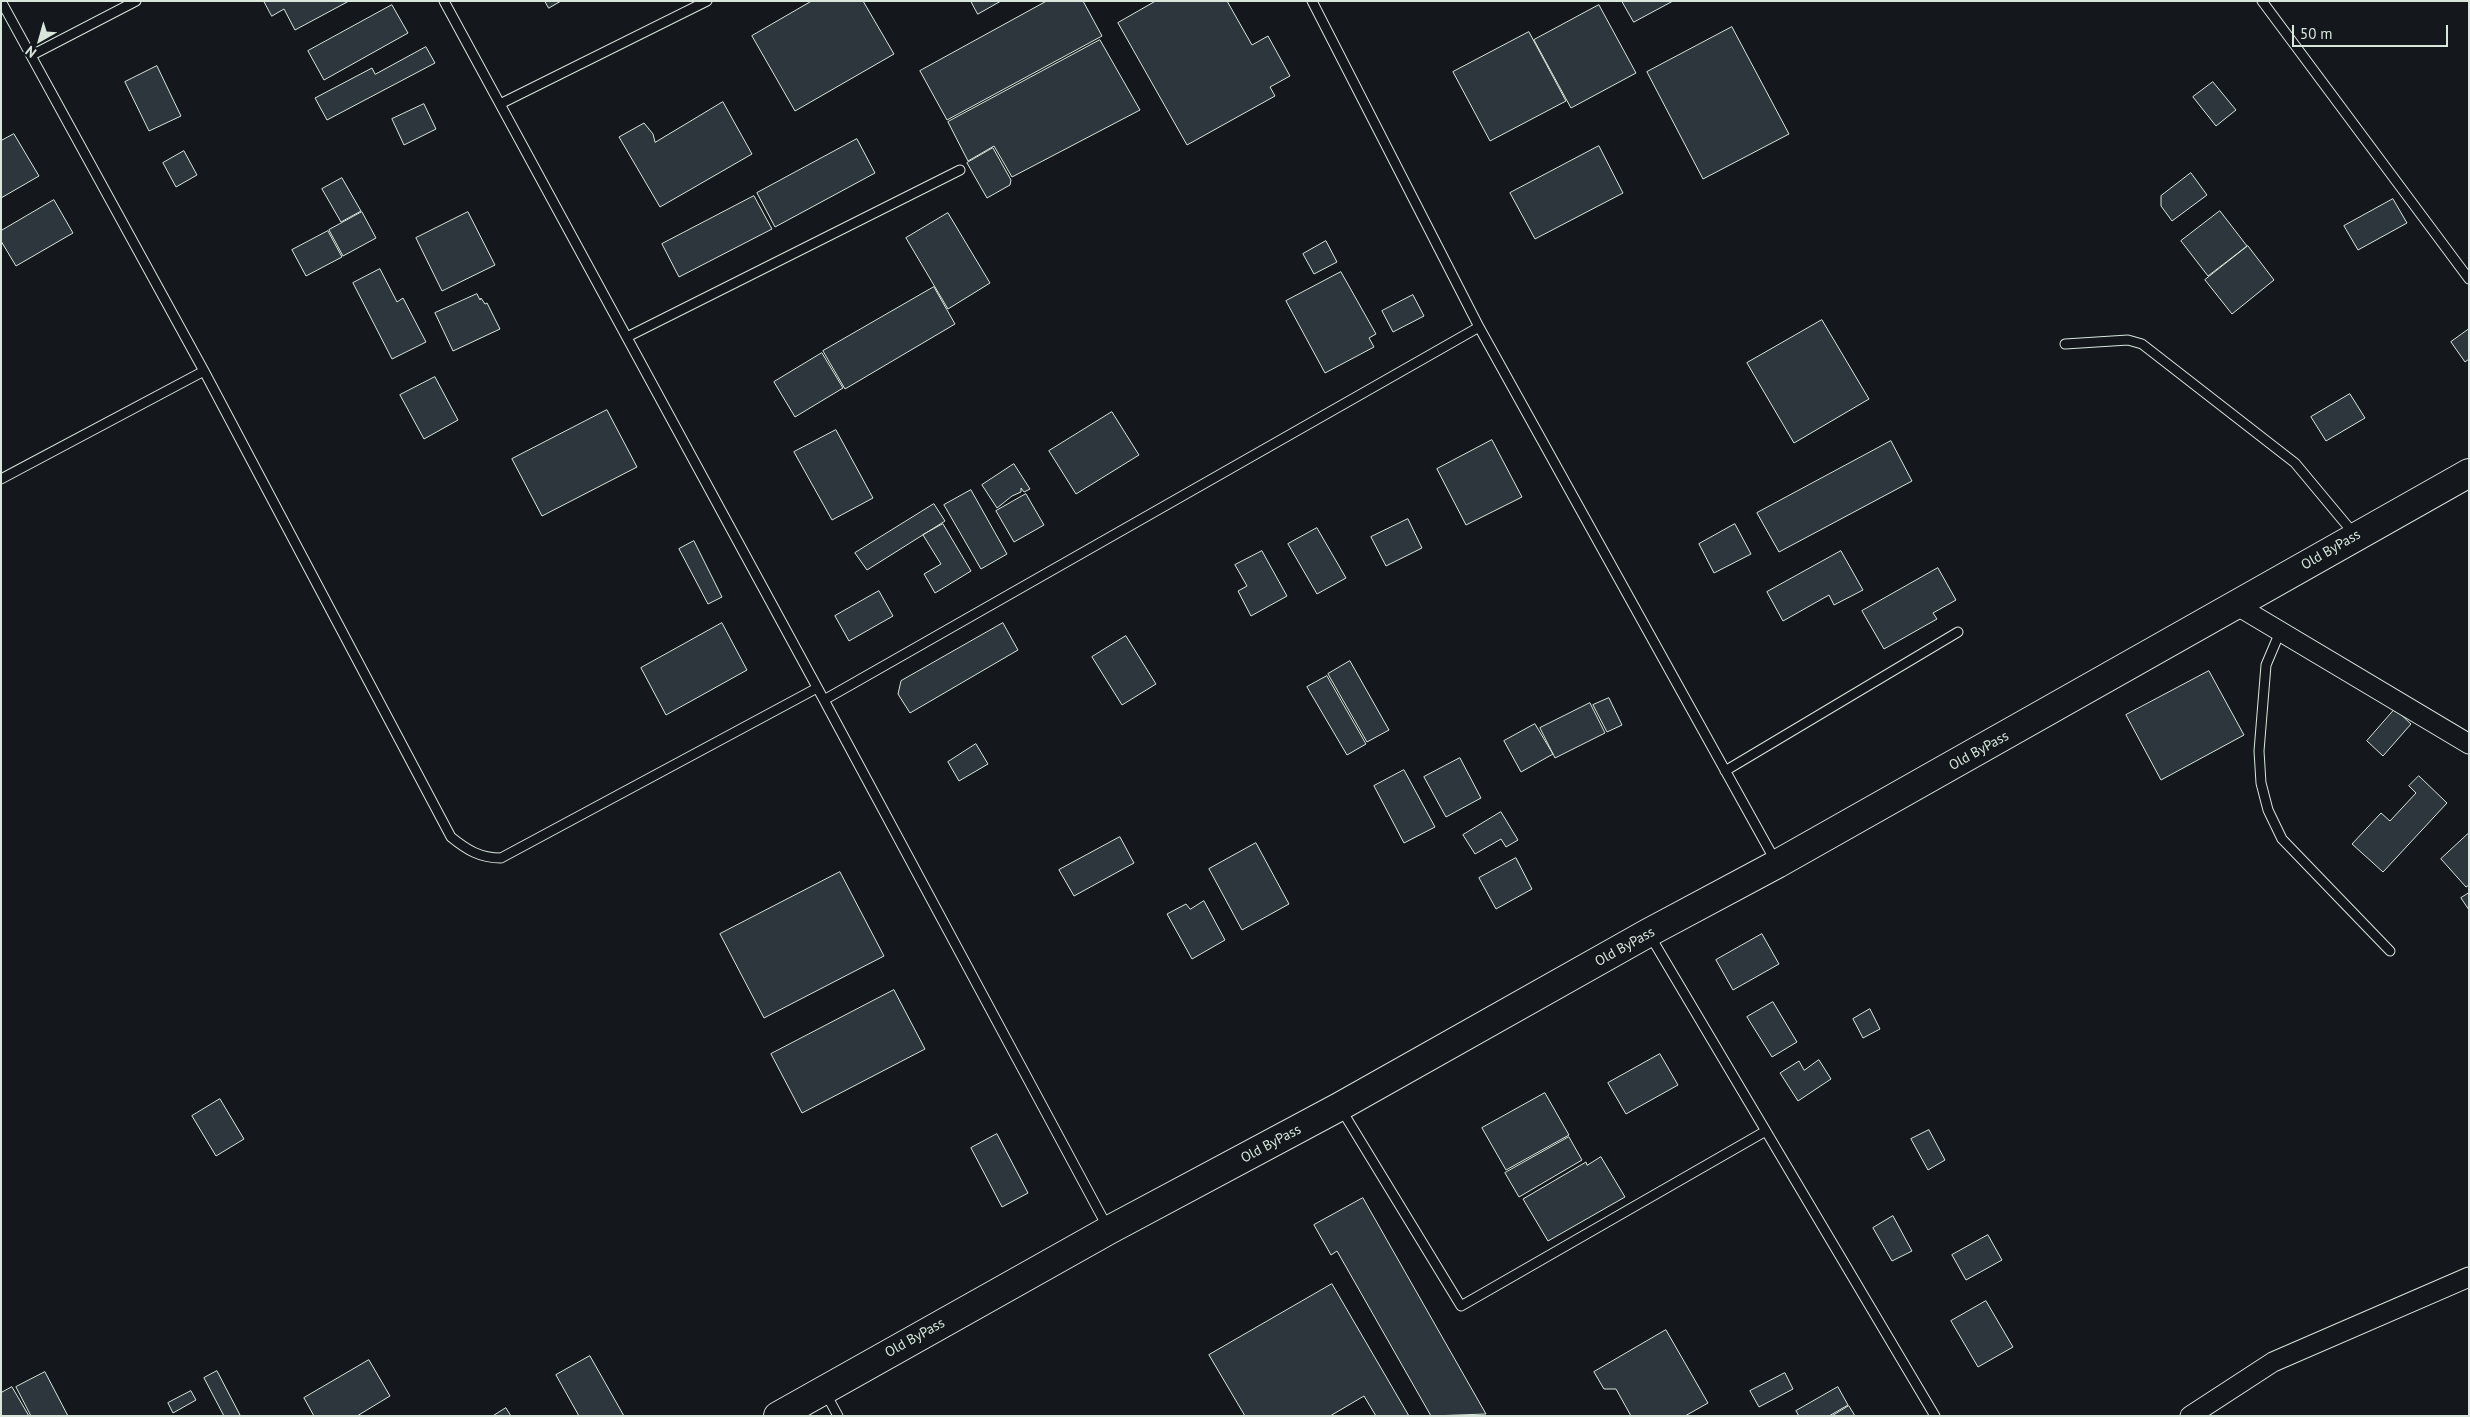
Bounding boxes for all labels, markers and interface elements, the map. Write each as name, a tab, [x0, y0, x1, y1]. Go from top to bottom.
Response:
north arrow	[15, 15, 65, 65]
scale bar	[2295, 15, 2451, 47]
text: 50 m	[2300, 24, 2333, 43]
text: N	[22, 42, 40, 62]
street label: Old ByPass	[2298, 526, 2364, 574]
street label: Old ByPass	[1946, 728, 2012, 774]
street label: Old ByPass	[1592, 924, 1658, 970]
street label: Old ByPass	[1238, 1121, 1304, 1167]
street label: Old ByPass	[882, 1315, 948, 1361]

